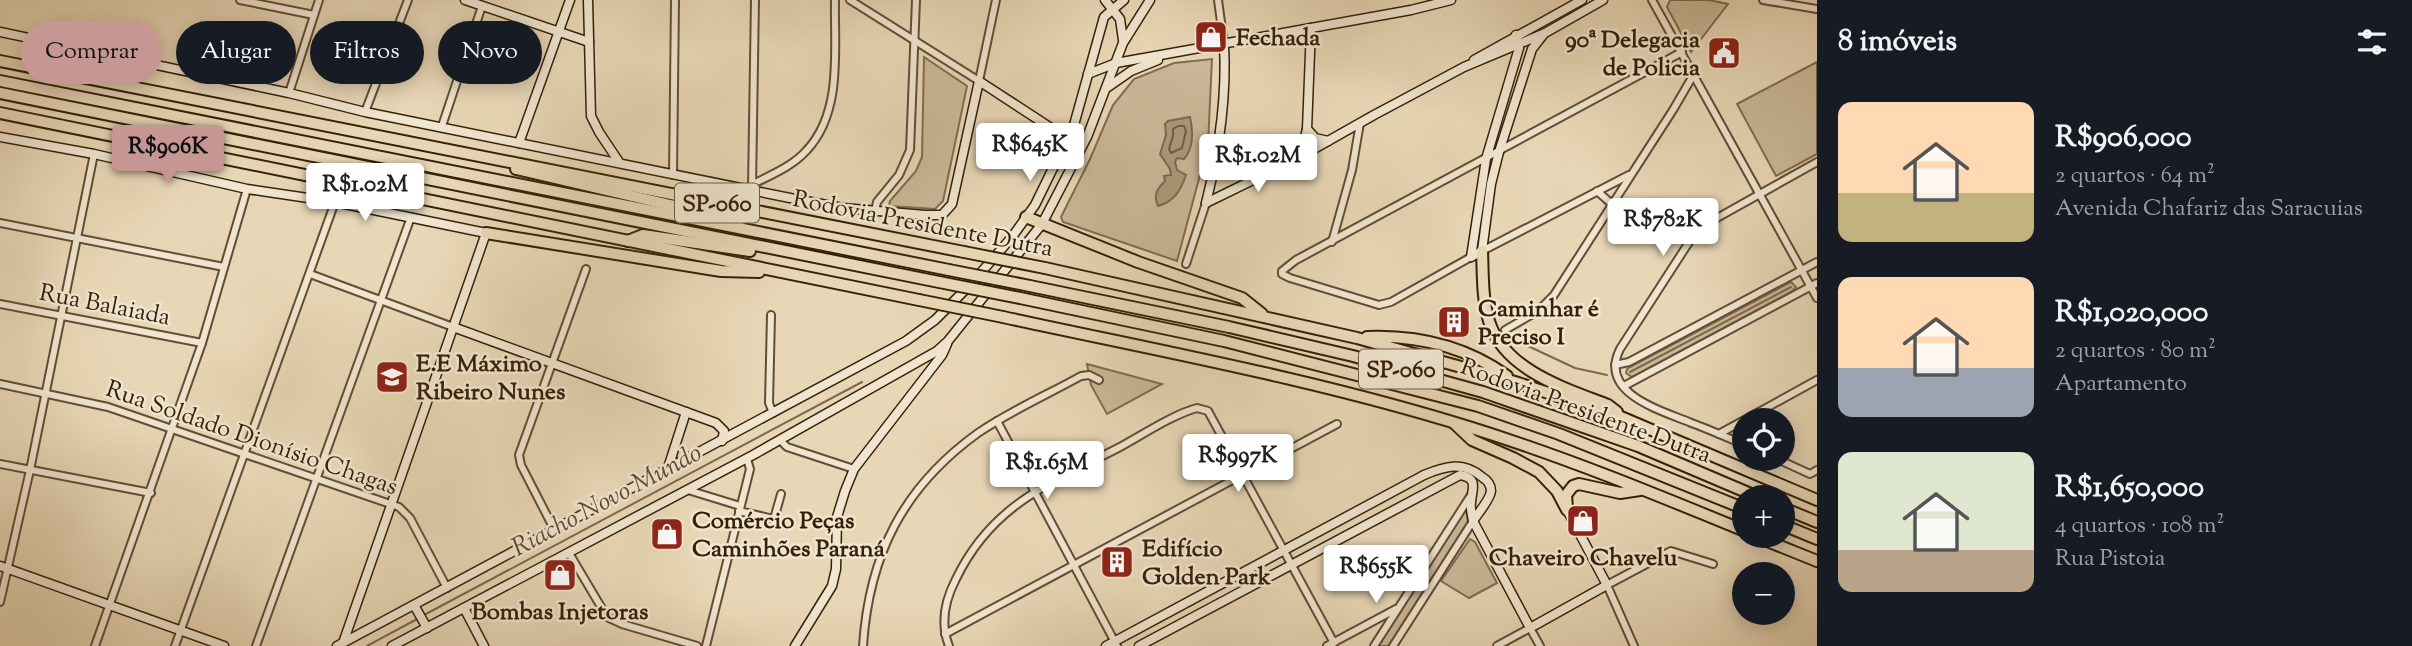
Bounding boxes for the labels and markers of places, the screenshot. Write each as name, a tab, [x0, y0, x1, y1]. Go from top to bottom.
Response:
shop icon: Fechada	[1192, 18, 1230, 56]
place label: Fechada	[1236, 22, 1321, 56]
place label: 90ª Delegacia de Policia	[1565, 24, 1701, 86]
public building icon: 90ª Delegacia de Policia	[1705, 34, 1743, 72]
pin: R$645K	[973, 124, 1087, 183]
pin: R$906K	[111, 125, 225, 185]
pin: R$1.02M	[1193, 134, 1323, 194]
pin: R$1.02M	[300, 164, 430, 223]
pin: R$782K	[1606, 198, 1720, 258]
place label: Caminhar é Preciso I	[1478, 293, 1599, 355]
building icon: Caminhar é Preciso I	[1435, 303, 1473, 341]
place label: E.E Máximo Ribeiro Nunes	[416, 348, 565, 410]
school or university icon: E.E Máximo Ribeiro Nunes	[373, 358, 411, 396]
pin: R$997K	[1181, 434, 1295, 494]
pin: R$1.65M	[982, 442, 1112, 501]
shop icon: Chaveiro Chavelu	[1564, 502, 1602, 540]
place label: Comércio Peças Caminhões Paraná	[692, 505, 886, 567]
shop icon: Comércio Peças Caminhões Paraná	[648, 515, 686, 553]
place label: Edifício Golden Park	[1142, 533, 1272, 595]
place label: Chaveiro Chavelu	[1489, 542, 1677, 576]
building icon: Edifício Golden Park	[1098, 543, 1136, 581]
pin: R$655K	[1319, 546, 1433, 605]
shop icon: Bombas Injetoras	[541, 556, 579, 594]
place label: Bombas Injetoras	[472, 596, 648, 630]

